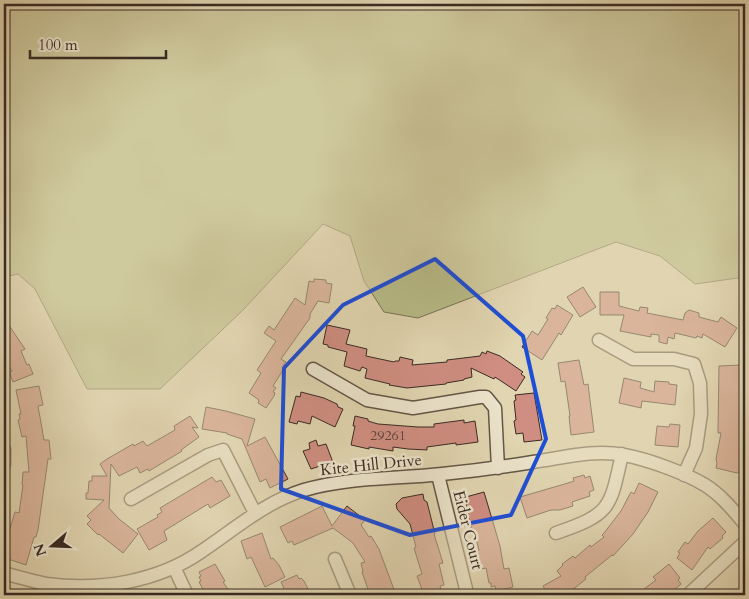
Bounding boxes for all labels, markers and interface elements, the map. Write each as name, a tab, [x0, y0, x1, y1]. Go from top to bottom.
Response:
scale bar	[30, 28, 166, 60]
text: 100 m	[38, 35, 78, 55]
house number: 29261	[370, 426, 406, 445]
street label: Kite Hill Drive	[319, 449, 423, 481]
street label: Eider Court	[448, 488, 488, 572]
north arrow	[28, 522, 78, 572]
text: N	[29, 541, 51, 559]

